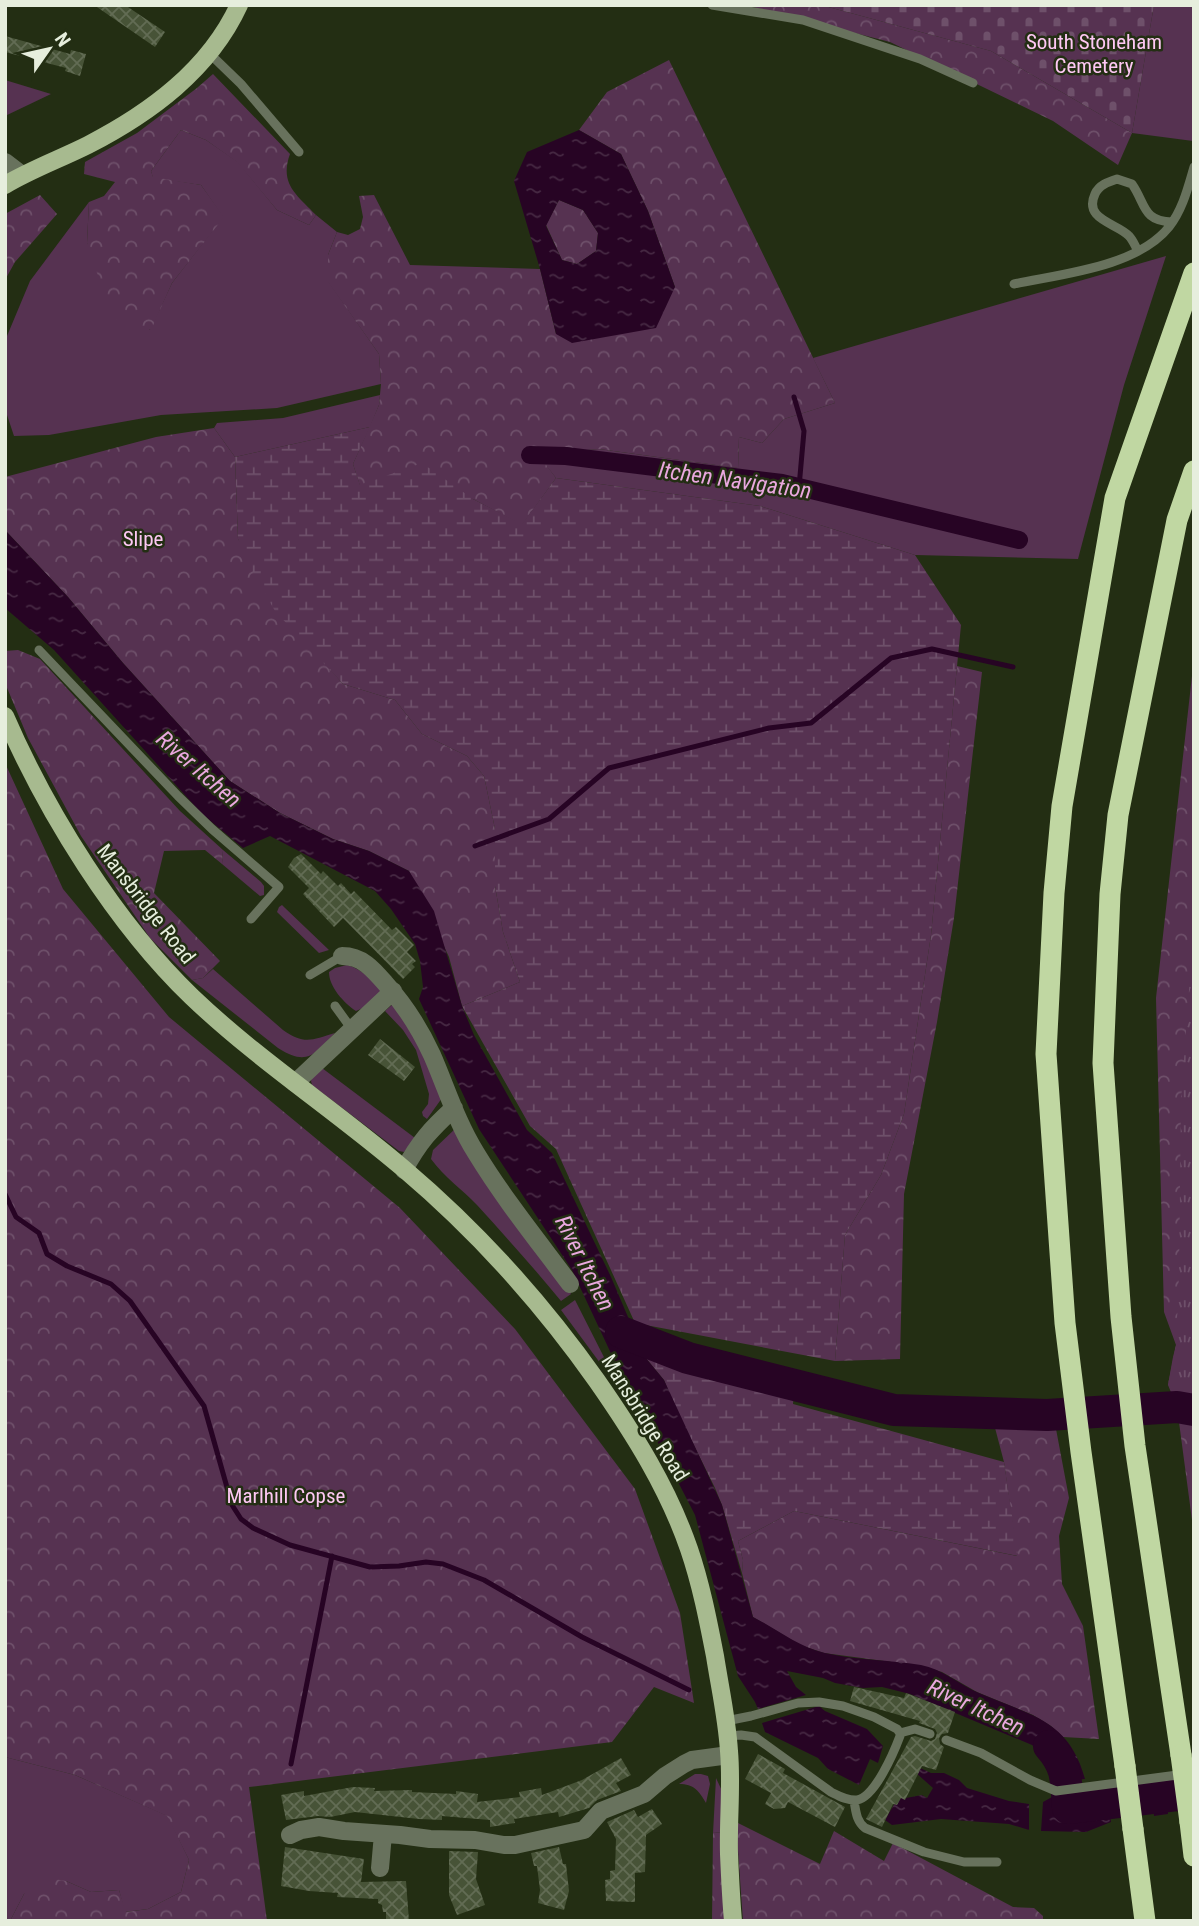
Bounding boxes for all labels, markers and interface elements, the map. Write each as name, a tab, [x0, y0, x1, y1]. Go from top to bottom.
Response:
north arrow	[14, 14, 84, 84]
text: N	[50, 29, 75, 51]
park label: South Stoneham Cemetery	[1026, 30, 1162, 78]
water label: Itchen Navigation	[657, 456, 813, 505]
park label: Slipe	[123, 527, 164, 551]
water label: River Itchen	[151, 725, 247, 813]
street label: Mansbridge Road	[92, 840, 200, 968]
water label: River Itchen	[549, 1211, 620, 1315]
street label: Mansbridge Road	[596, 1350, 694, 1486]
park label: Marlhill Copse	[227, 1484, 346, 1508]
water label: River Itchen	[923, 1673, 1028, 1742]

